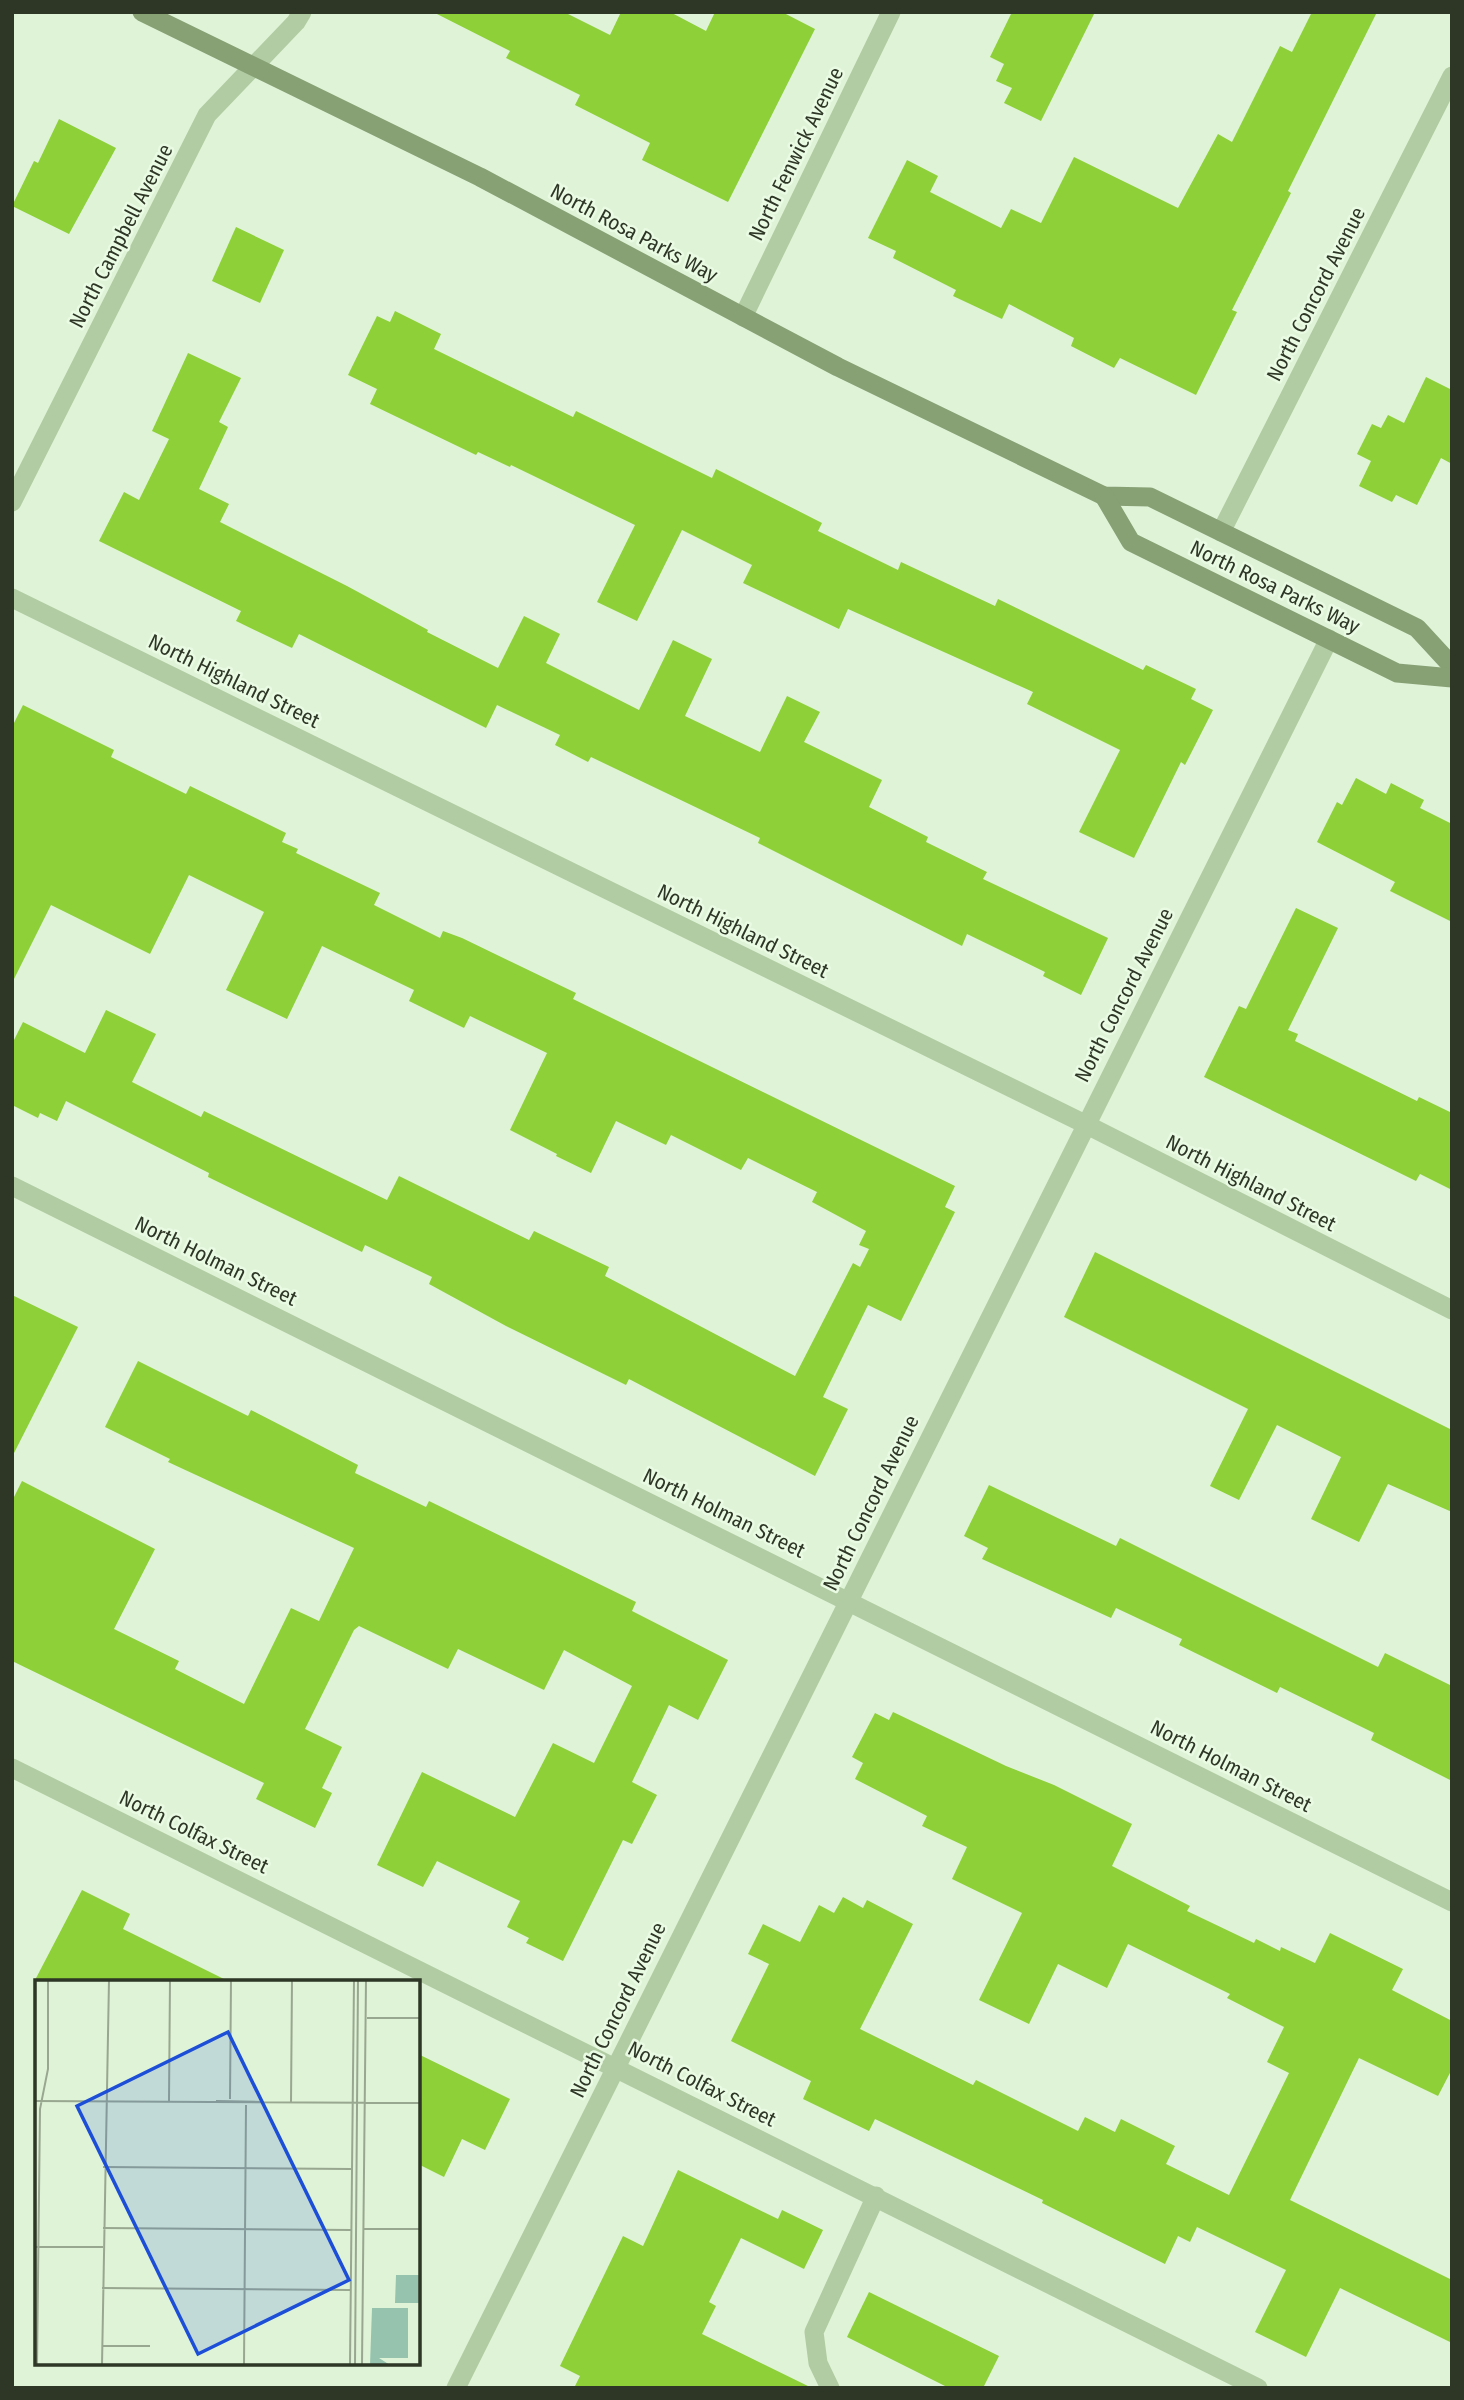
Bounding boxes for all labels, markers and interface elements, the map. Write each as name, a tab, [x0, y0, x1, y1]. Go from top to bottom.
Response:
street label: North Fenwick Avenue	[743, 63, 849, 245]
street label: North Campbell Avenue	[63, 140, 179, 332]
street label: North Rosa Parks Way	[546, 178, 723, 288]
street label: North Concord Avenue	[1261, 203, 1371, 385]
street label: North Rosa Parks Way	[1186, 535, 1365, 640]
street label: North Highland Street	[144, 628, 324, 734]
street label: North Highland Street	[653, 878, 833, 984]
street label: North Concord Avenue	[1069, 904, 1179, 1086]
street label: North Highland Street	[1162, 1129, 1341, 1237]
street label: North Holman Street	[131, 1210, 302, 1312]
street label: North Concord Avenue	[817, 1411, 925, 1595]
street label: North Holman Street	[639, 1462, 810, 1564]
street label: North Holman Street	[1146, 1714, 1316, 1818]
street label: North Colfax Street	[115, 1785, 273, 1879]
street label: North Concord Avenue	[564, 1918, 672, 2102]
inset map	[35, 1980, 420, 2365]
street label: North Colfax Street	[624, 2035, 781, 2133]

